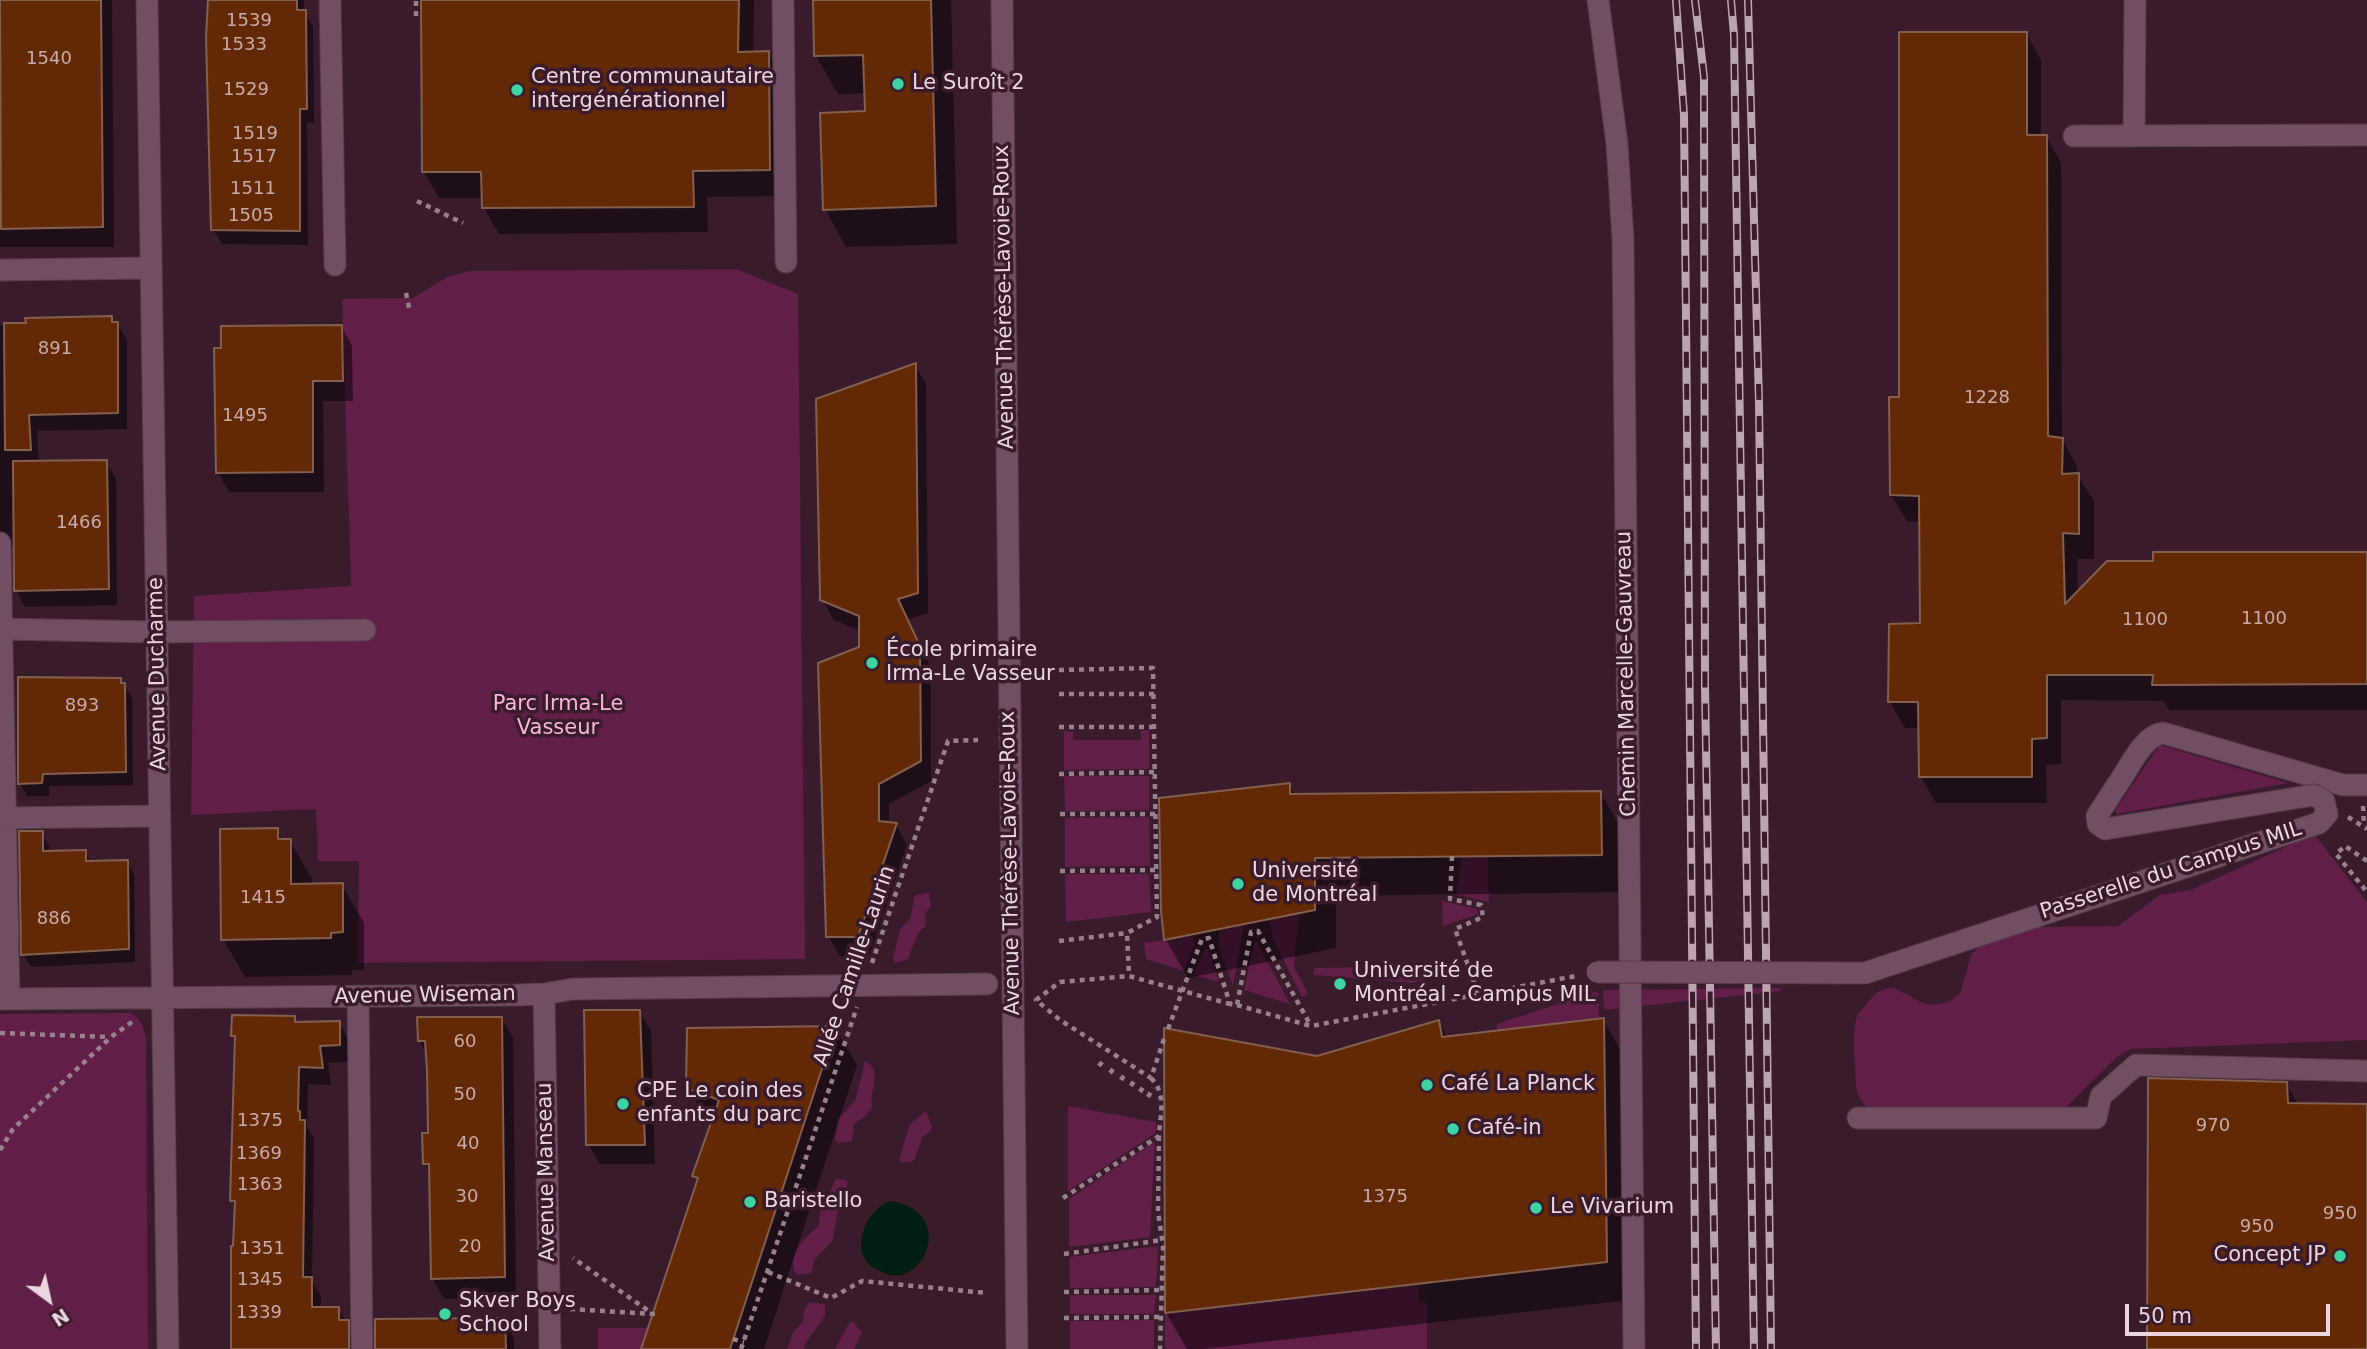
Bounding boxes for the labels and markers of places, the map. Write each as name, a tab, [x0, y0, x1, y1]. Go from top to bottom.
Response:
place label: Centre communautaire intergénérationnel	[531, 65, 774, 115]
place label: Le Suroît 2	[912, 71, 1025, 97]
marker: Le Suroît 2	[890, 76, 906, 92]
marker: Centre communautaire intergénérationnel	[509, 82, 525, 98]
place label: École primaire Irma-Le Vasseur	[886, 638, 1055, 688]
marker: École primaire Irma-Le Vasseur	[864, 655, 880, 671]
place label: Université de Montréal	[1252, 859, 1377, 909]
marker: Université de Montréal	[1230, 876, 1246, 892]
place label: Université de Montréal - Campus MIL	[1354, 959, 1595, 1009]
marker: Université de Montréal - Campus MIL	[1332, 976, 1348, 992]
place label: Café La Planck	[1441, 1072, 1595, 1098]
marker: Café La Planck	[1419, 1077, 1435, 1093]
place label: CPE Le coin des enfants du parc	[637, 1079, 803, 1129]
marker: CPE Le coin des enfants du parc	[615, 1096, 631, 1112]
place label: Café-in	[1467, 1116, 1542, 1142]
marker: Café-in	[1445, 1121, 1461, 1137]
place label: Baristello	[764, 1189, 862, 1215]
marker: Baristello	[742, 1194, 758, 1210]
place label: Le Vivarium	[1550, 1195, 1674, 1221]
marker: Le Vivarium	[1528, 1200, 1544, 1216]
place label: Concept JP	[2214, 1243, 2326, 1269]
marker: Concept JP	[2332, 1248, 2348, 1264]
place label: Skver Boys School	[459, 1289, 576, 1339]
marker: Skver Boys School	[437, 1306, 453, 1322]

